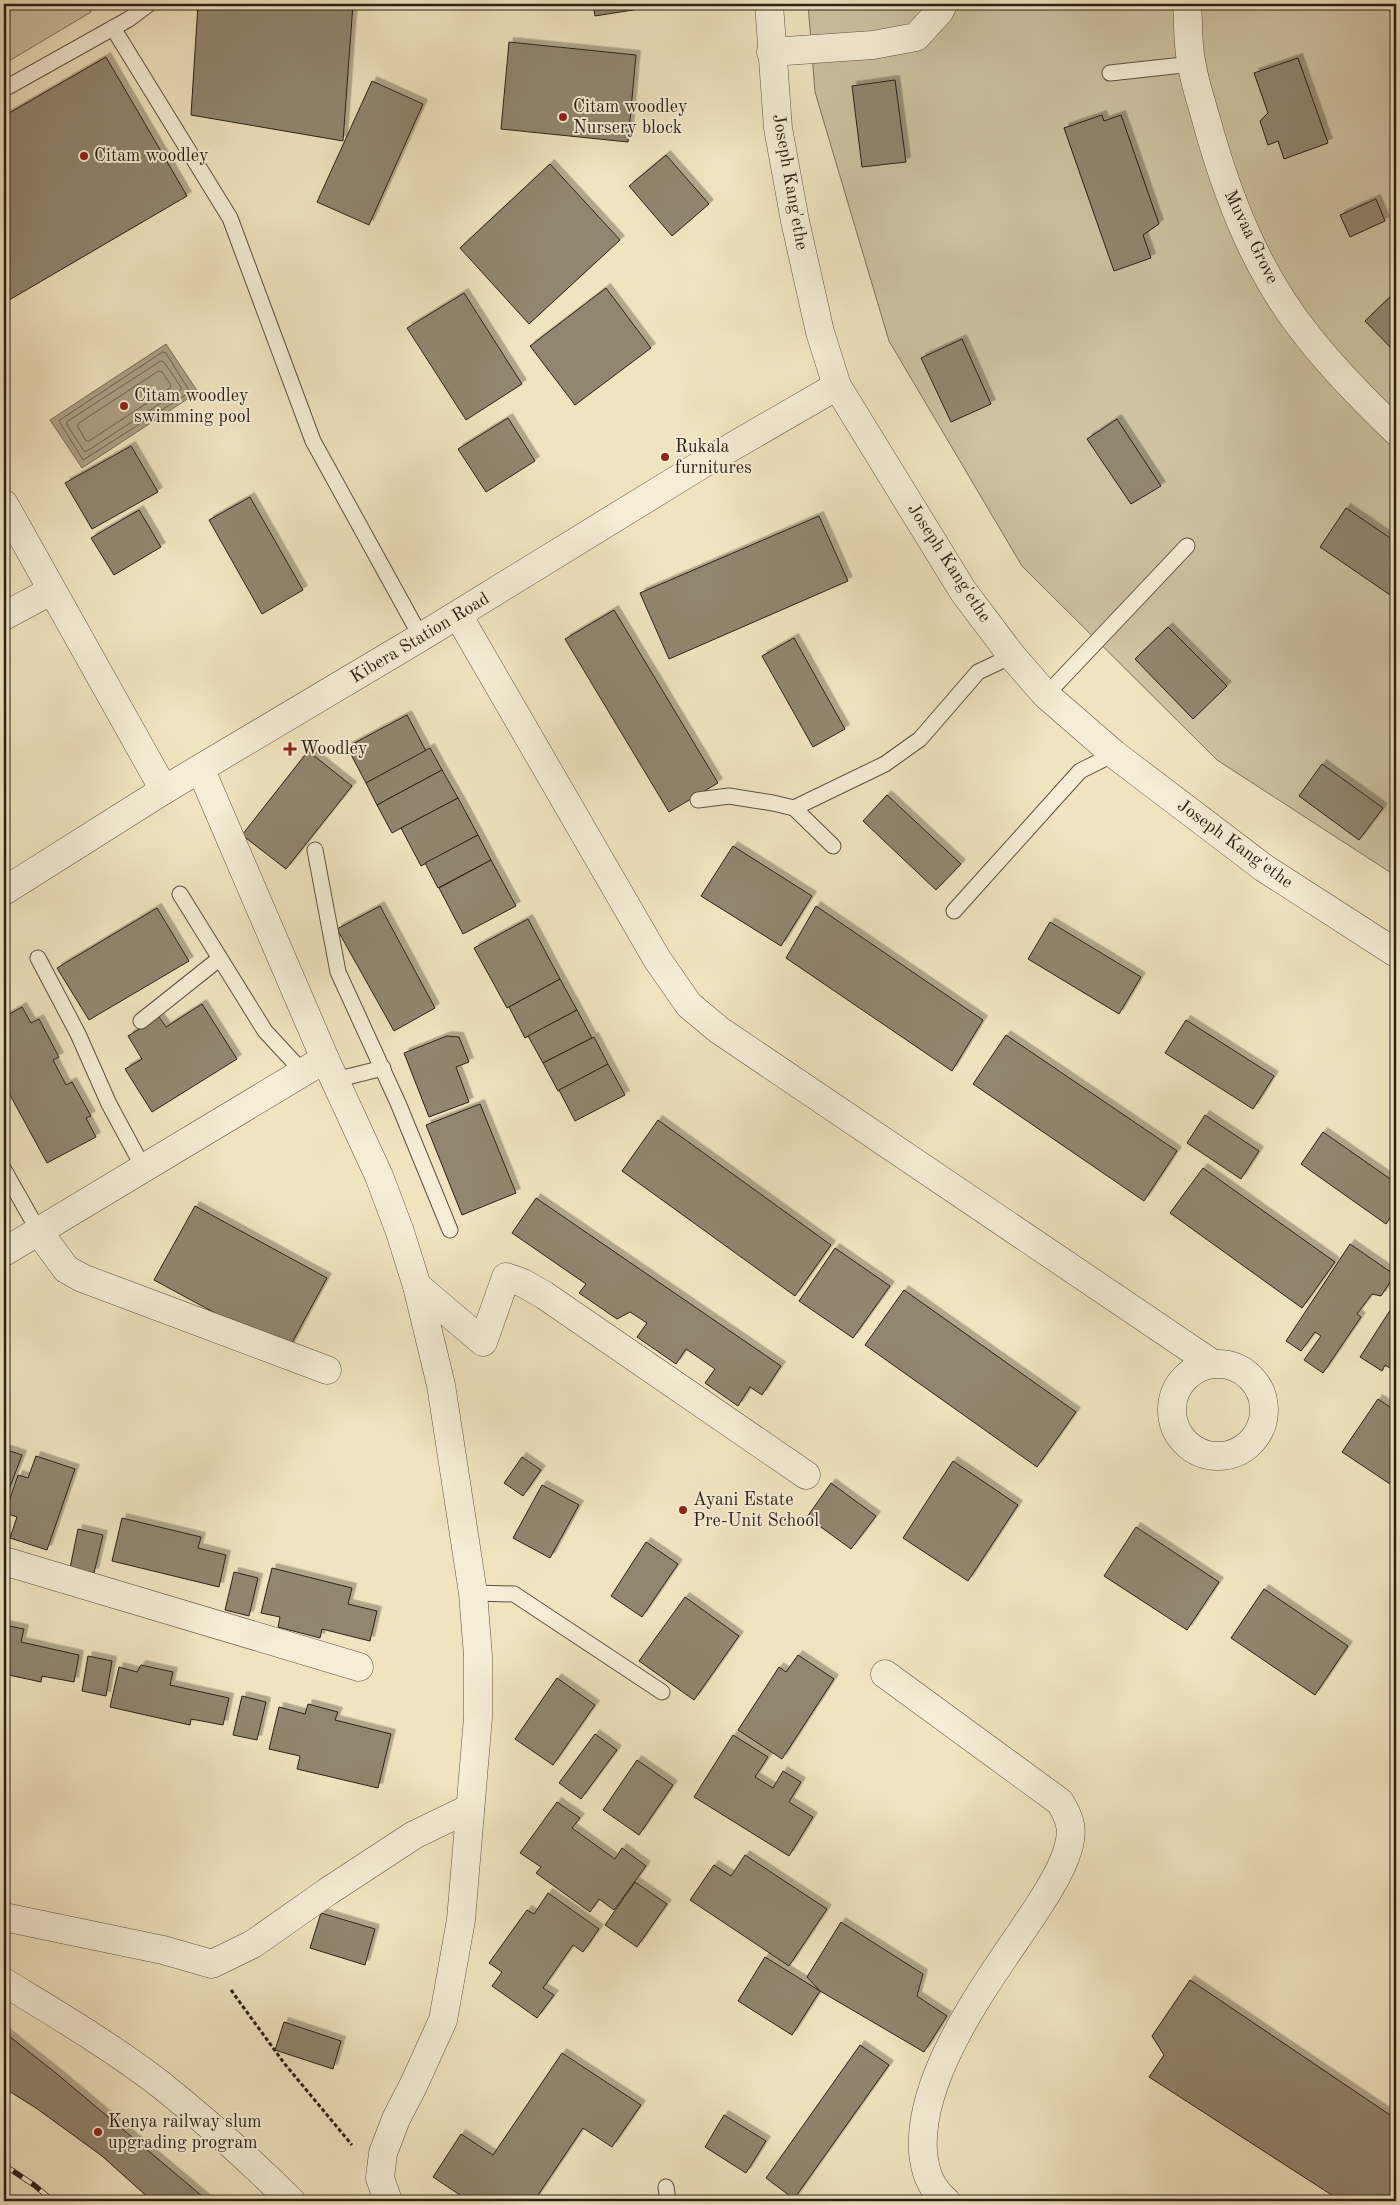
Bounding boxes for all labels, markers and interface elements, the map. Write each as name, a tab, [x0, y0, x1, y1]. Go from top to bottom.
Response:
place label: Citam woodley Nursery block	[573, 98, 688, 137]
marker: Citam woodley Nursery block	[557, 111, 569, 123]
street label: Joseph Kang'ethe	[769, 113, 811, 251]
place label: Citam woodley	[94, 147, 209, 165]
marker: Citam woodley	[78, 150, 90, 162]
street label: Muvaa Grove	[1221, 187, 1281, 287]
place label: Citam woodley swimming pool	[134, 387, 251, 426]
marker: Citam woodley swimming pool	[118, 400, 130, 412]
place label: Rukala furnitures	[675, 438, 752, 477]
marker: Rukala furnitures	[659, 451, 671, 463]
street label: Joseph Kang'ethe	[904, 500, 994, 626]
street label: Kibera Station Road	[347, 589, 493, 687]
place label: Woodley	[300, 740, 368, 758]
marker: Woodley	[284, 743, 296, 755]
street label: Joseph Kang'ethe	[1174, 796, 1296, 892]
place label: Ayani Estate Pre-Unit School	[693, 1491, 819, 1530]
marker: Ayani Estate Pre-Unit School	[677, 1504, 689, 1516]
place label: Kenya railway slum upgrading program	[108, 2113, 262, 2152]
marker: Kenya railway slum upgrading program	[92, 2126, 104, 2138]

